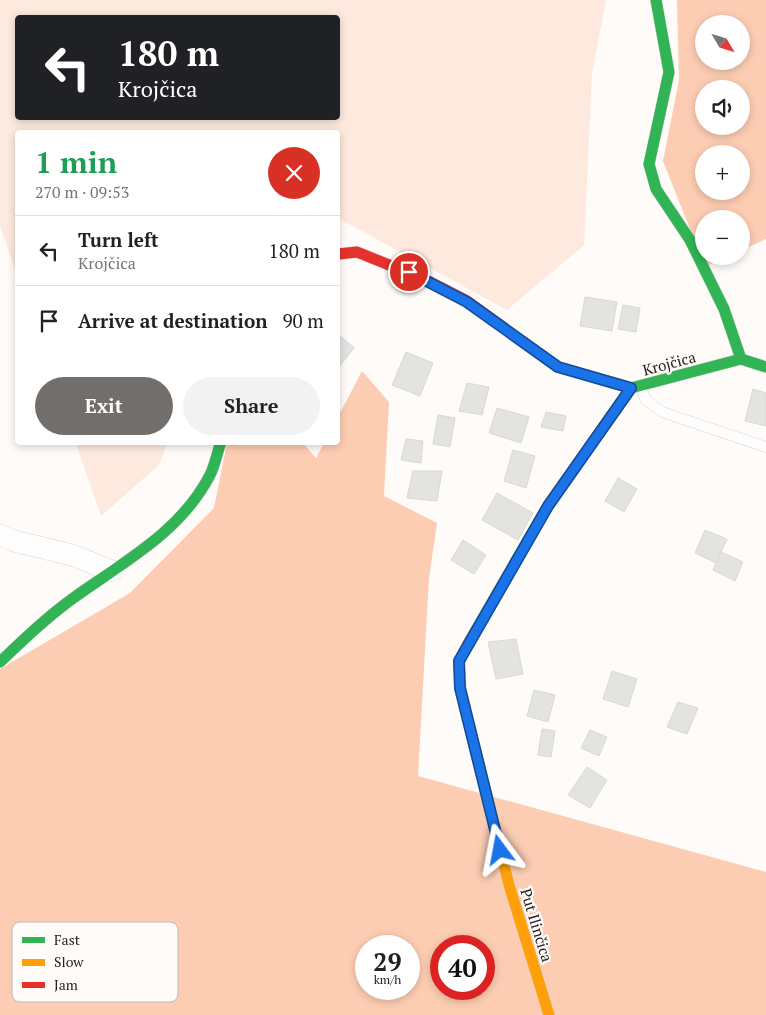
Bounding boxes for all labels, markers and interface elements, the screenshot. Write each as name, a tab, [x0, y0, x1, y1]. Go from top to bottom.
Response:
north arrow	[695, 15, 750, 70]
map controls	[695, 15, 750, 265]
text: 180 m	[118, 30, 219, 76]
icon: left	[35, 35, 100, 100]
text: Krojčica	[118, 74, 197, 103]
button: sound	[695, 80, 750, 135]
text: 1 min	[35, 142, 117, 182]
button: +	[695, 145, 750, 200]
button: close	[268, 147, 320, 199]
text: 270 m · 09:53	[35, 181, 129, 203]
button: −	[695, 210, 750, 265]
text: Turn left	[78, 227, 159, 252]
icon: left	[35, 237, 63, 265]
text: 180 m	[269, 238, 320, 263]
pin	[388, 251, 430, 293]
text: Krojčica	[78, 252, 136, 274]
icon: arrive	[395, 258, 423, 286]
icon: arrive	[35, 307, 63, 335]
text: Arrive at destination	[78, 308, 267, 333]
text: 90 m	[282, 308, 324, 333]
street label: Krojčica	[640, 346, 698, 380]
button: Exit	[35, 377, 173, 435]
button: Share	[183, 377, 320, 435]
position arrow	[473, 823, 525, 875]
street label: Put Ilinčica	[516, 886, 558, 965]
legend	[12, 922, 178, 1002]
text: Fast	[54, 930, 81, 949]
speed limit sign: 40	[430, 935, 495, 1000]
text: 29	[373, 945, 402, 978]
text: Slow	[54, 952, 84, 971]
text: km/h	[374, 972, 401, 987]
text: Jam	[54, 975, 78, 994]

